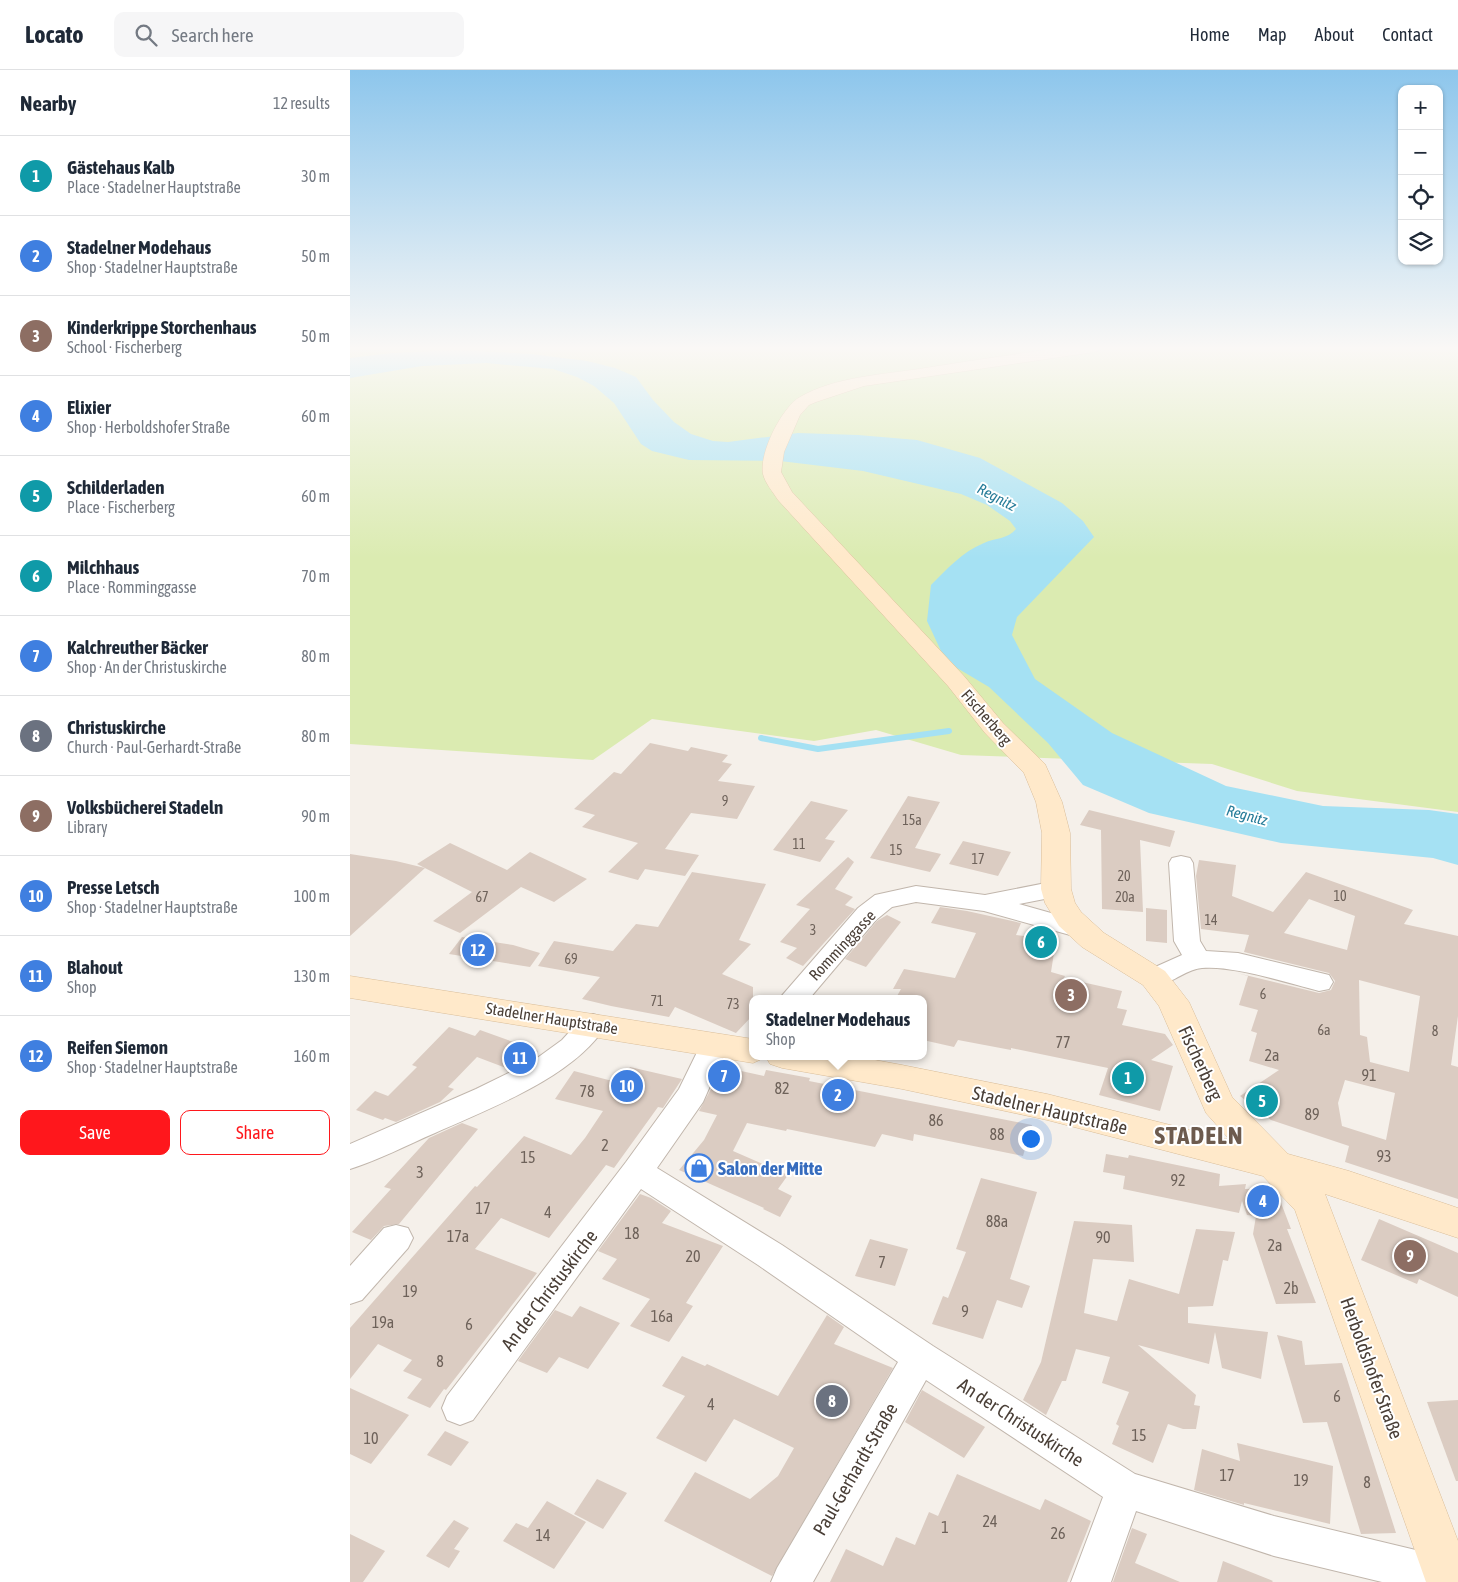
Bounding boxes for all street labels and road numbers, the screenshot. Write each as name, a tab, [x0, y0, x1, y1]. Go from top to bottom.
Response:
street label: Fischerberg	[957, 686, 1016, 749]
street label: Romminggasse	[805, 906, 880, 984]
street label: Stadelner Hauptstraße	[485, 999, 619, 1038]
street label: Fischerberg	[1174, 1022, 1228, 1105]
street label: Stadelner Hauptstraße	[970, 1081, 1130, 1139]
street label: An der Christuskirche	[496, 1225, 602, 1355]
street label: Herboldshofer Straße	[1336, 1294, 1408, 1442]
street label: An der Christuskirche	[954, 1373, 1088, 1471]
street label: Paul-Gerhardt-Straße	[808, 1399, 902, 1539]

